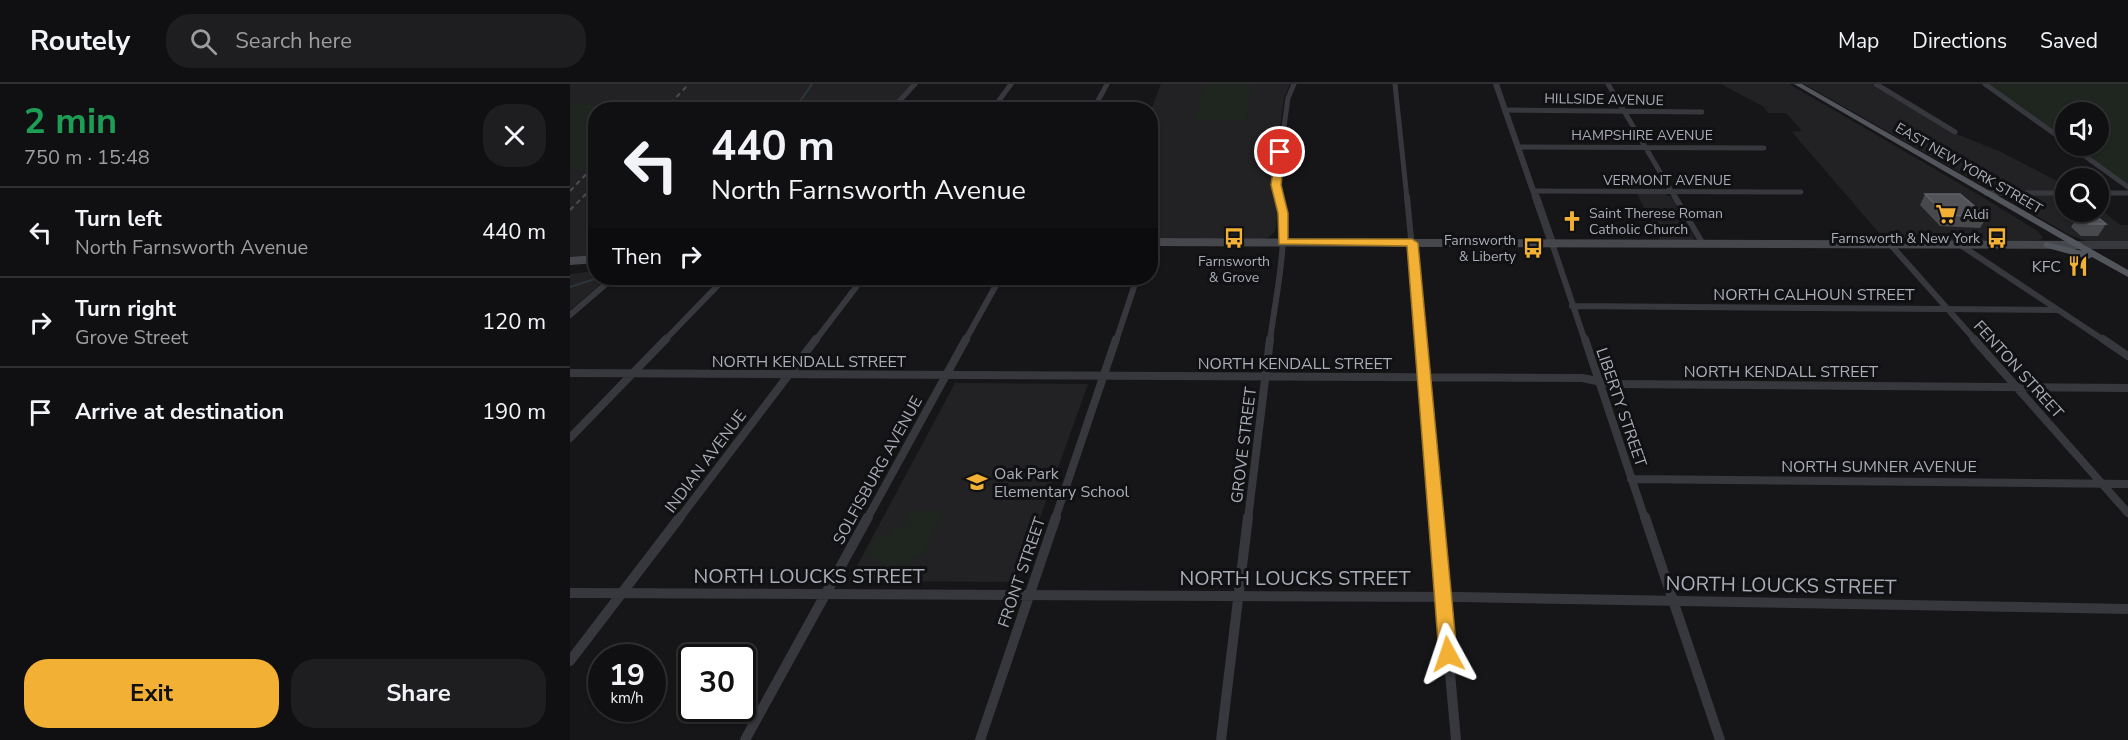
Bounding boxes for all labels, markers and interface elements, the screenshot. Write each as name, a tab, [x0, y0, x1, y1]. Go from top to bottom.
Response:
search box	[166, 14, 586, 68]
text: Routely	[30, 22, 130, 60]
icon: search	[187, 25, 220, 58]
text: Search here	[235, 26, 352, 56]
text: Map	[1838, 27, 1879, 55]
text: Directions	[1912, 27, 2007, 55]
text: Saved	[2040, 27, 2098, 55]
street label: HILLSIDE AVENUE	[1544, 89, 1664, 110]
text: 2 min	[24, 97, 117, 146]
map controls	[2055, 102, 2109, 222]
button: sound	[2055, 102, 2109, 156]
button: close	[483, 104, 546, 167]
text: 440 m	[711, 118, 835, 175]
street label: EAST NEW YORK STREET	[1892, 118, 2046, 219]
icon: left	[612, 126, 690, 204]
pin	[1254, 126, 1305, 177]
street label: HAMPSHIRE AVENUE	[1571, 126, 1713, 145]
icon: arrive	[1263, 135, 1296, 168]
text: 750 m · 15:48	[24, 144, 150, 171]
button: search	[2055, 168, 2109, 222]
street label: VERMONT AVENUE	[1602, 171, 1731, 190]
text: North Farnsworth Avenue	[711, 172, 1026, 209]
supermarket icon: Aldi	[1934, 202, 1958, 226]
text: Turn left	[75, 204, 162, 234]
place label: Saint Therese Roman Catholic Church	[1589, 204, 1723, 239]
place label: Aldi	[1963, 205, 1989, 224]
church icon: Saint Therese Roman Catholic Church	[1560, 209, 1584, 233]
icon: left	[24, 216, 57, 249]
text: 440 m	[482, 217, 546, 247]
bus stop icon: Farnsworth & Grove	[1222, 226, 1246, 250]
bus stop icon: Farnsworth & New York	[1985, 226, 2009, 250]
place label: Farnsworth & New York	[1831, 229, 1981, 248]
place label: Farnsworth & Liberty	[1444, 231, 1517, 266]
text: North Farnsworth Avenue	[75, 234, 308, 261]
bus stop icon: Farnsworth & Liberty	[1521, 236, 1545, 260]
icon: right	[674, 240, 707, 273]
text: Then	[612, 242, 662, 272]
place label: Farnsworth & Grove	[1198, 252, 1270, 287]
restaurant icon: KFC	[2066, 254, 2090, 278]
place label: KFC	[2032, 256, 2061, 278]
street label: NORTH CALHOUN STREET	[1713, 284, 1915, 306]
text: Turn right	[75, 294, 176, 324]
icon: right	[24, 306, 57, 339]
text: 120 m	[482, 307, 546, 337]
street label: FENTON STREET	[1968, 316, 2069, 424]
text: Grove Street	[75, 324, 188, 351]
street label: LIBERTY STREET	[1590, 345, 1652, 470]
street label: NORTH KENDALL STREET	[712, 351, 907, 373]
street label: NORTH KENDALL STREET	[1198, 353, 1393, 375]
street label: NORTH KENDALL STREET	[1684, 361, 1879, 383]
street label: GROVE STREET	[1226, 385, 1262, 504]
street label: SOLFISBURG AVENUE	[828, 392, 928, 549]
icon: arrive	[24, 396, 57, 429]
text: Arrive at destination	[75, 397, 284, 427]
text: 190 m	[482, 397, 546, 427]
street label: INDIAN AVENUE	[660, 406, 752, 518]
street label: NORTH SUMNER AVENUE	[1781, 456, 1977, 478]
place label: Oak Park Elementary School	[994, 463, 1130, 503]
school or university icon: Oak Park Elementary School	[965, 470, 989, 494]
street label: FRONT STREET	[993, 514, 1051, 630]
street label: NORTH LOUCKS STREET	[694, 563, 924, 590]
street label: NORTH LOUCKS STREET	[1180, 565, 1410, 592]
street label: NORTH LOUCKS STREET	[1665, 570, 1897, 601]
position arrow	[1416, 622, 1480, 686]
speed limit sign: 30	[678, 644, 756, 722]
text: 19	[609, 655, 645, 696]
button: Exit	[24, 659, 279, 728]
button: Share	[291, 659, 546, 728]
text: km/h	[610, 688, 644, 708]

